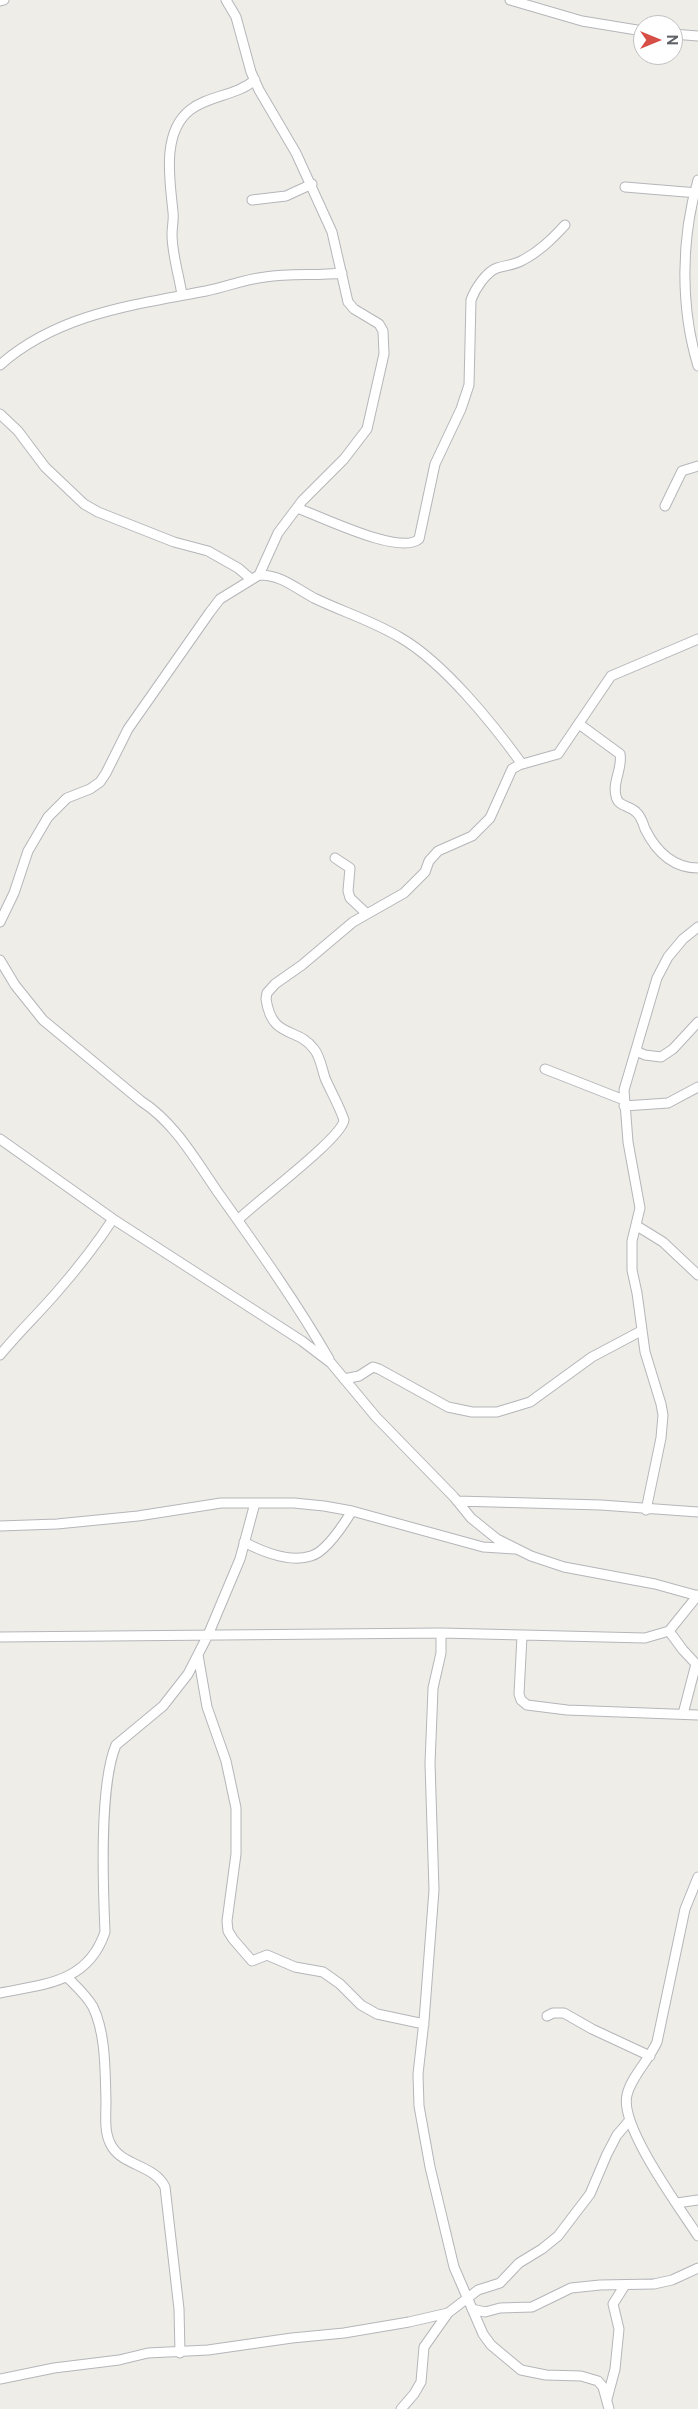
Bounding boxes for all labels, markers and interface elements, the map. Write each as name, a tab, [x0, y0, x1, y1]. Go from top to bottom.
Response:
north arrow	[633, 15, 683, 65]
text: N	[664, 35, 680, 45]

